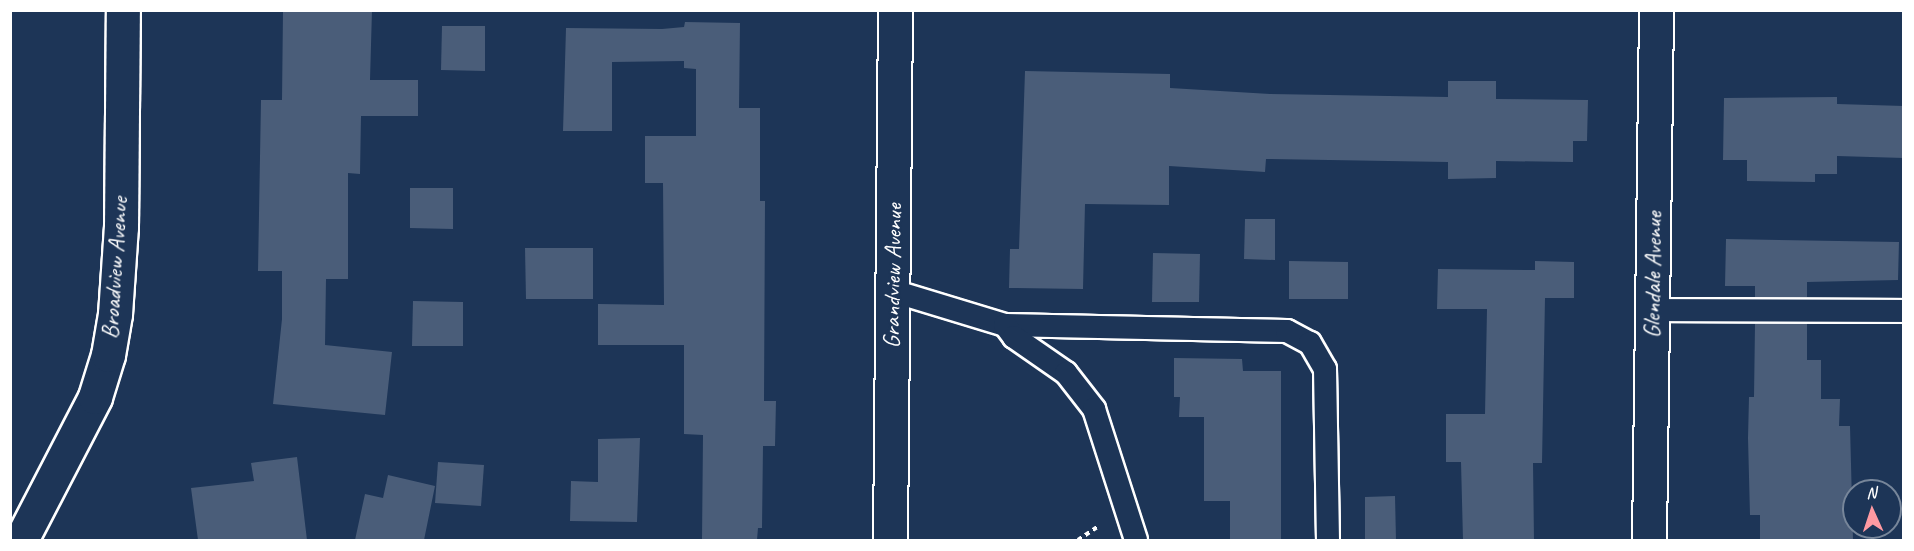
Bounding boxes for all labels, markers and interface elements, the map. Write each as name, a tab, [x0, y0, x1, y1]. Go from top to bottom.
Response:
street label: Broadview Avenue	[96, 196, 134, 340]
street label: Grandview Avenue	[877, 203, 909, 349]
street label: Glendale Avenue	[1637, 212, 1669, 338]
north arrow	[1842, 479, 1902, 539]
text: N	[1866, 483, 1877, 503]

